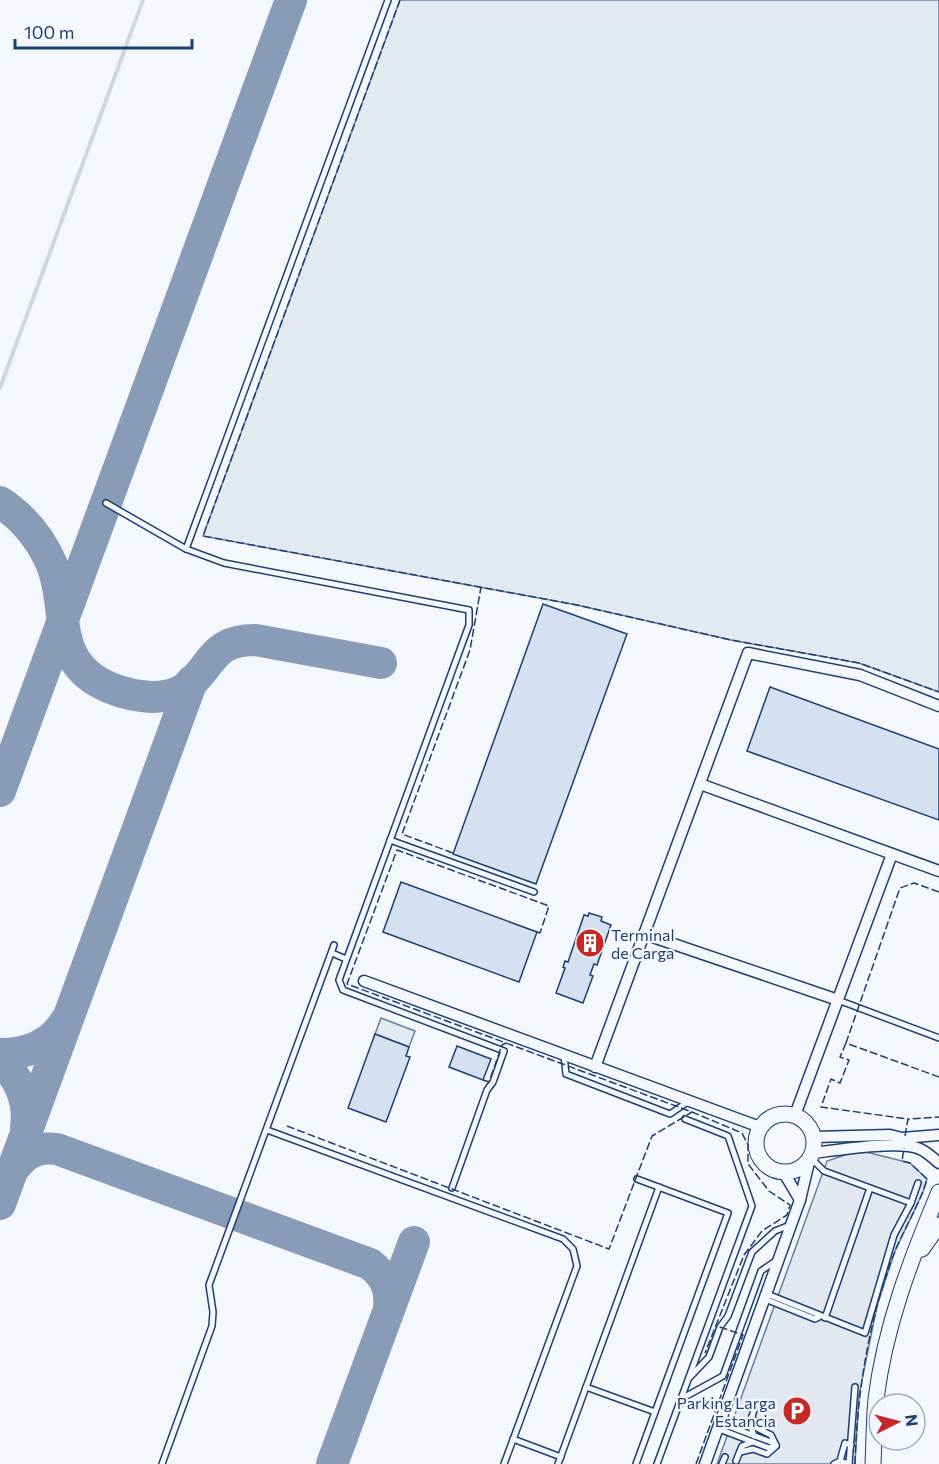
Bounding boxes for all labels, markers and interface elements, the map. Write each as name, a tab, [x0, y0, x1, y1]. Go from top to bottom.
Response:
scale bar	[15, 12, 192, 50]
text: 100 m	[24, 21, 74, 43]
place label: Terminal de Carga	[611, 925, 675, 962]
building icon: Terminal de Carga	[574, 927, 606, 959]
north arrow	[867, 1392, 927, 1452]
place label: Parking Larga Estancia	[677, 1393, 776, 1430]
parking icon: Parking Larga Estancia	[781, 1395, 813, 1427]
text: N	[902, 1413, 922, 1427]

